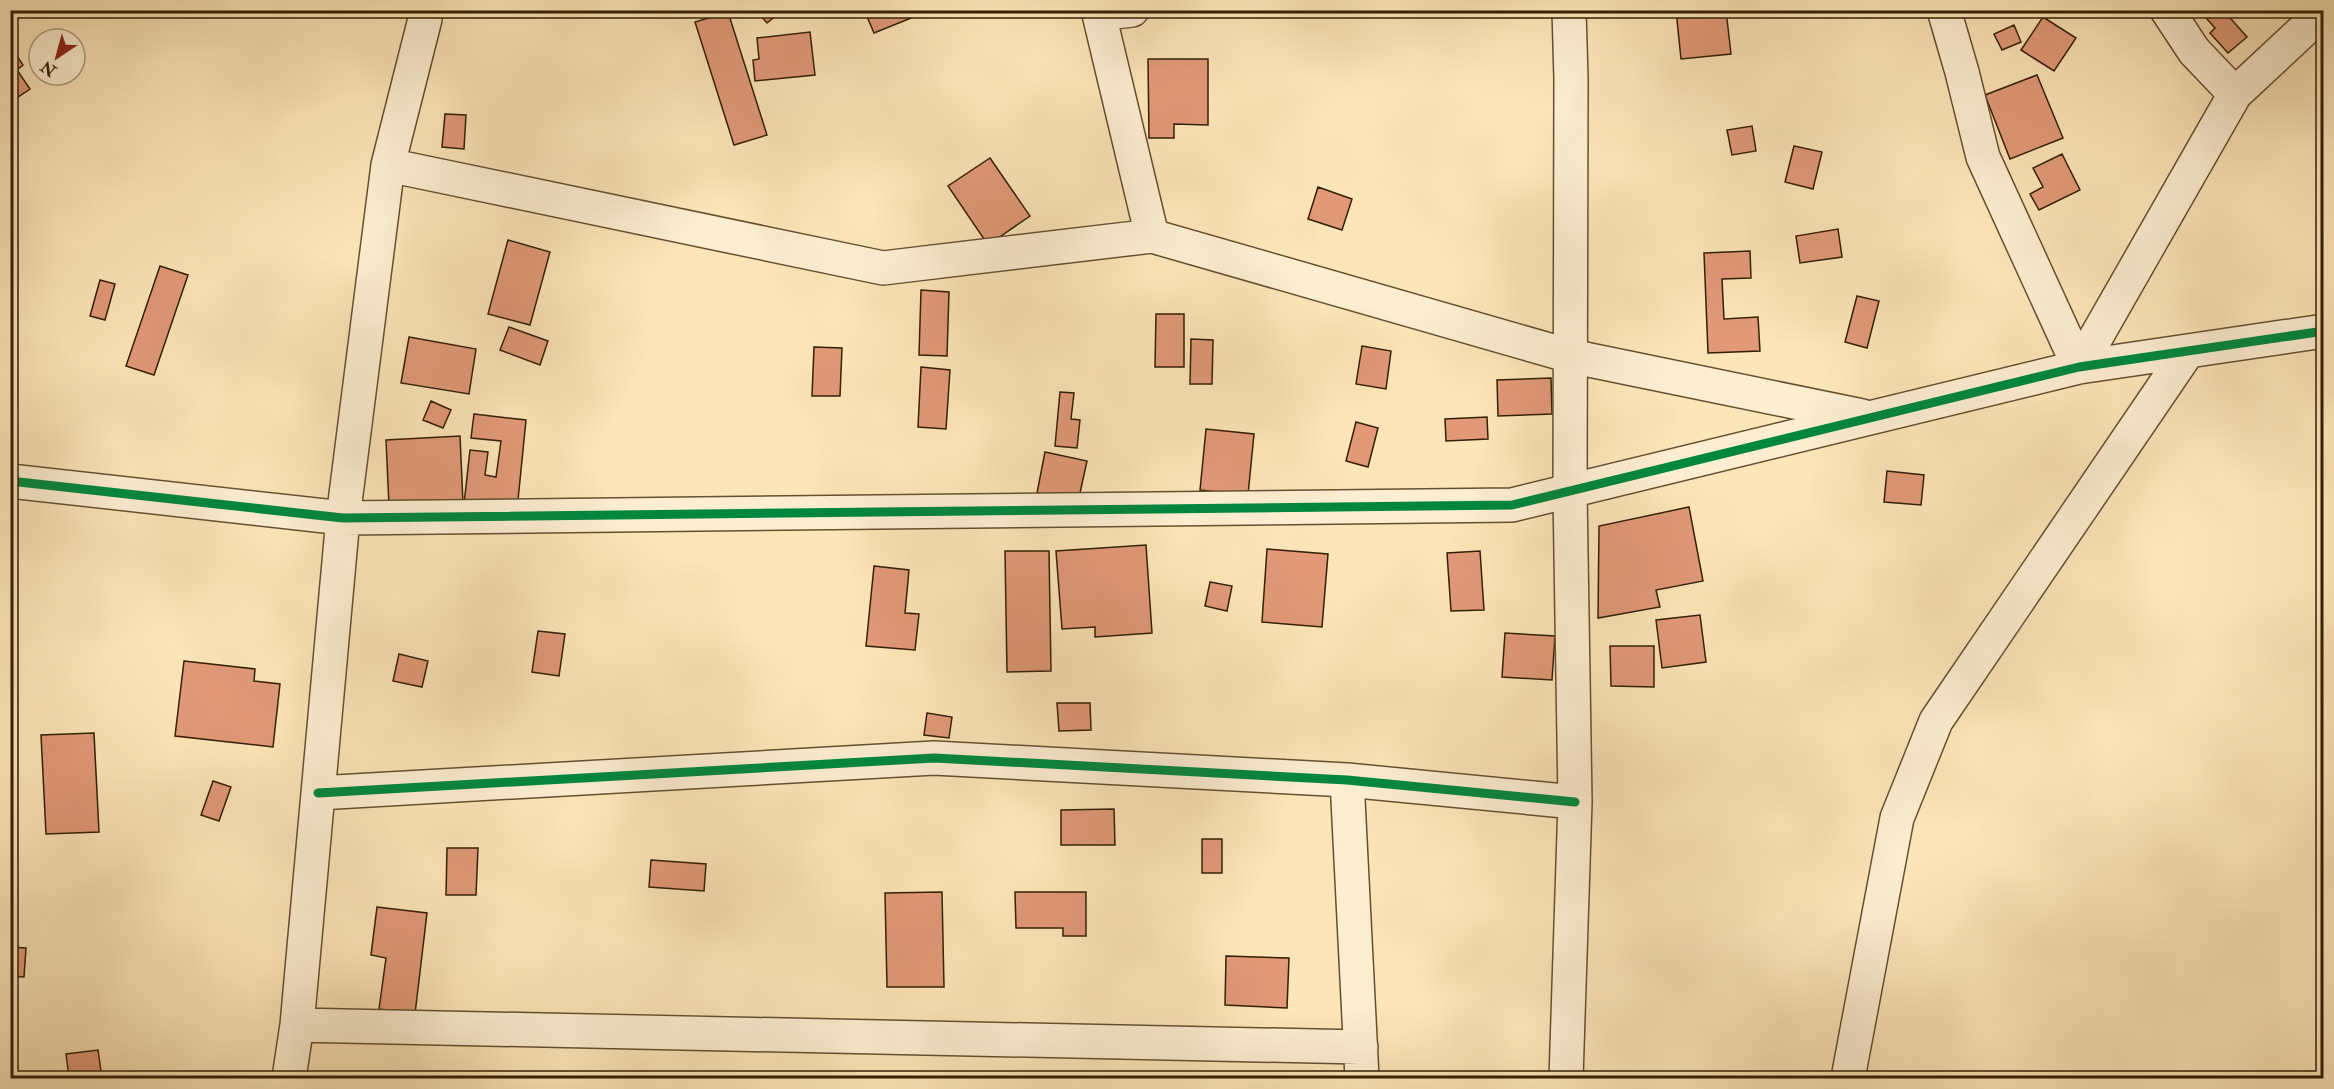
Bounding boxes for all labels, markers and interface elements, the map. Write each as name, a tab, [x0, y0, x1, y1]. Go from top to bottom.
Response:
north arrow	[27, 27, 87, 87]
text: N	[37, 56, 61, 81]

